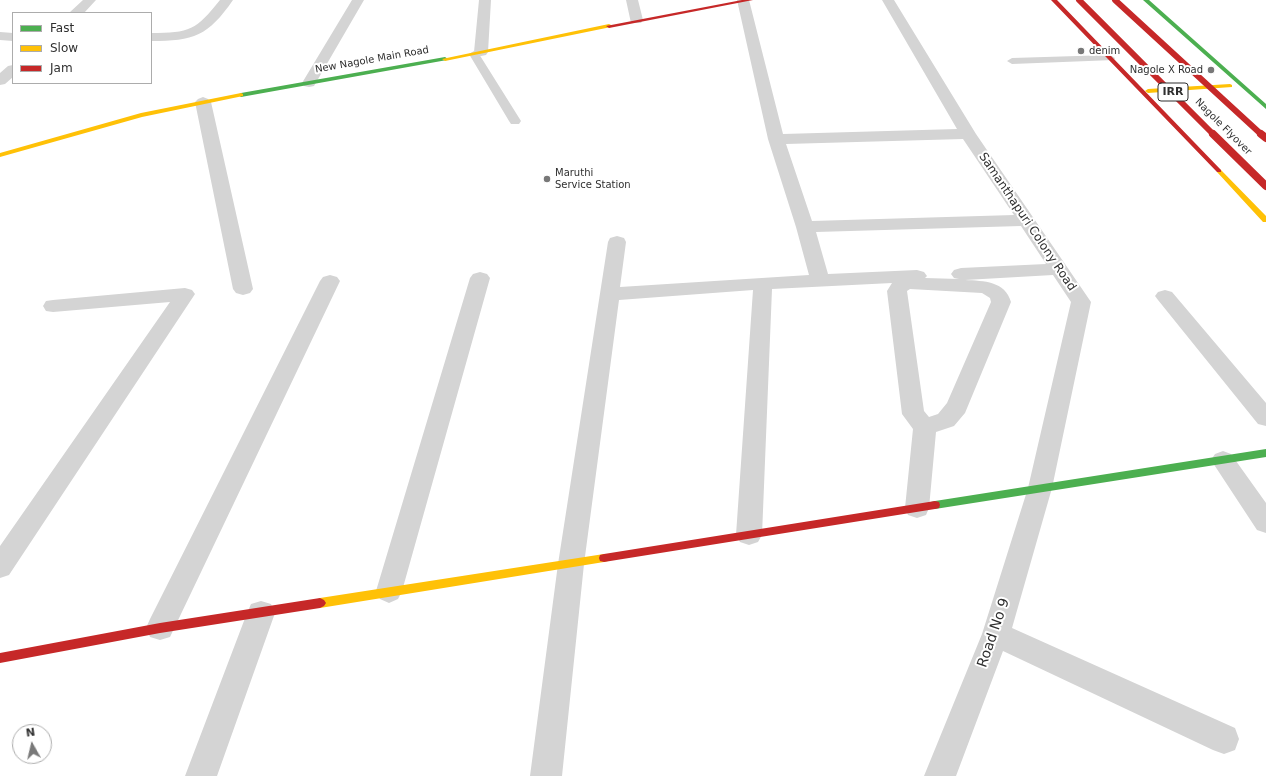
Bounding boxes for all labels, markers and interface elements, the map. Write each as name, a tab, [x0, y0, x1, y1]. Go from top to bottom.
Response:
legend	[12, 12, 152, 84]
text: Fast	[50, 21, 74, 35]
text: Slow	[50, 41, 78, 55]
street label: New Nagole Main Road	[314, 44, 430, 76]
place label: denim	[1089, 45, 1120, 57]
marker: denim	[1076, 46, 1086, 56]
text: Jam	[50, 61, 73, 75]
place label: Nagole X Road	[1130, 64, 1203, 76]
marker: Nagole X Road	[1206, 65, 1216, 75]
road number: IRR	[1158, 83, 1188, 101]
street label: Nagole Flyover	[1192, 96, 1254, 158]
street label: Samanthapuri Colony Road	[975, 150, 1079, 294]
place label: Maruthi Service Station	[555, 167, 631, 190]
marker: Maruthi Service Station	[542, 174, 552, 184]
street label: Road No 9	[974, 596, 1014, 670]
north arrow	[12, 724, 52, 764]
text: N	[25, 726, 36, 740]

